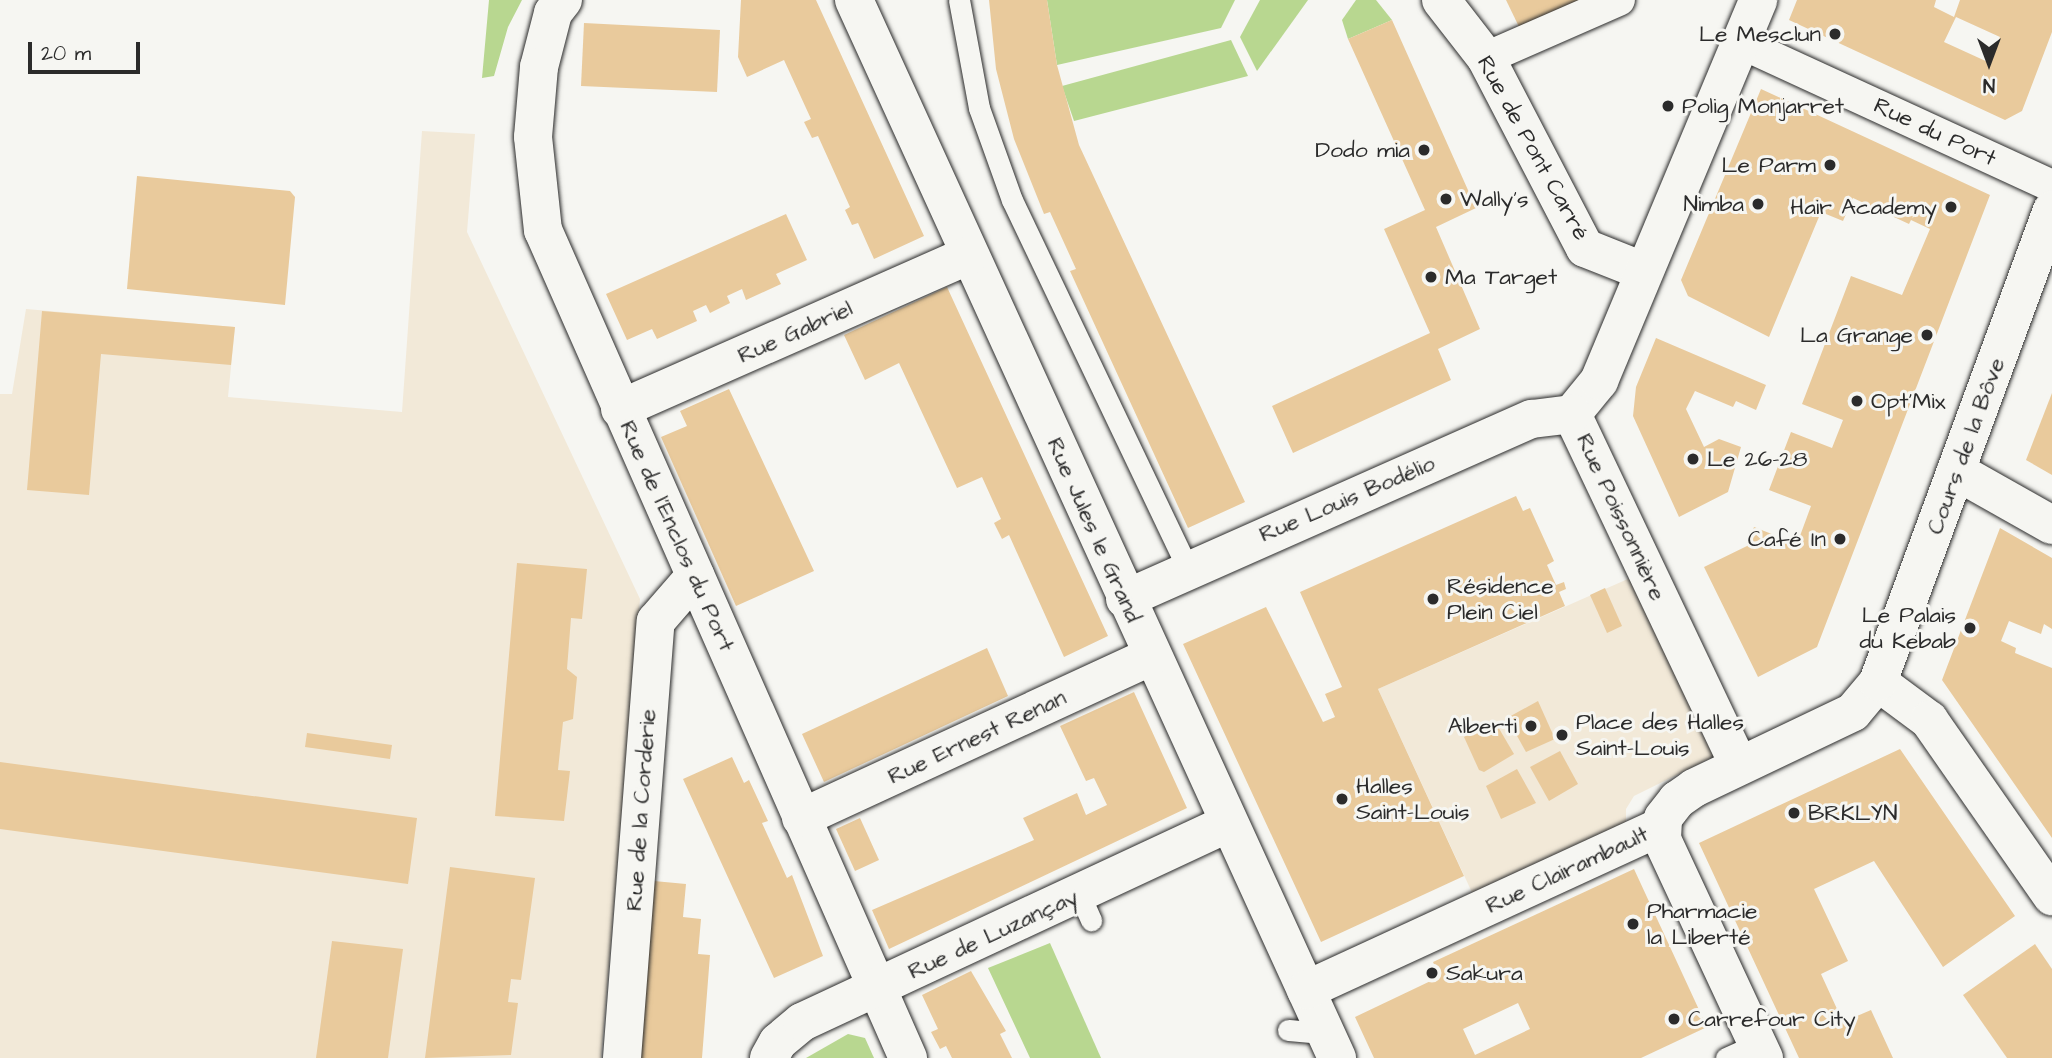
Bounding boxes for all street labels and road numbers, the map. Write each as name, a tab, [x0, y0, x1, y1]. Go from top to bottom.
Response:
street label: Rue de Pont Carré	[1471, 51, 1595, 245]
street label: Rue du Port	[1869, 92, 2001, 172]
street label: Rue Gabriel	[733, 294, 857, 370]
street label: Cours de la Bôve	[1921, 354, 2011, 538]
street label: Rue de l'Enclos du Port	[614, 416, 740, 656]
street label: Rue Poissonnière	[1570, 429, 1672, 605]
street label: Rue Jules le Grand	[1041, 433, 1147, 627]
street label: Rue Louis Bodélio	[1255, 450, 1439, 548]
street label: Rue Ernest Renan	[883, 684, 1071, 790]
street label: Rue de la Corderie	[620, 708, 662, 912]
street label: Rue Clairambault	[1481, 820, 1653, 920]
street label: Rue de Luzançay	[904, 883, 1082, 985]

